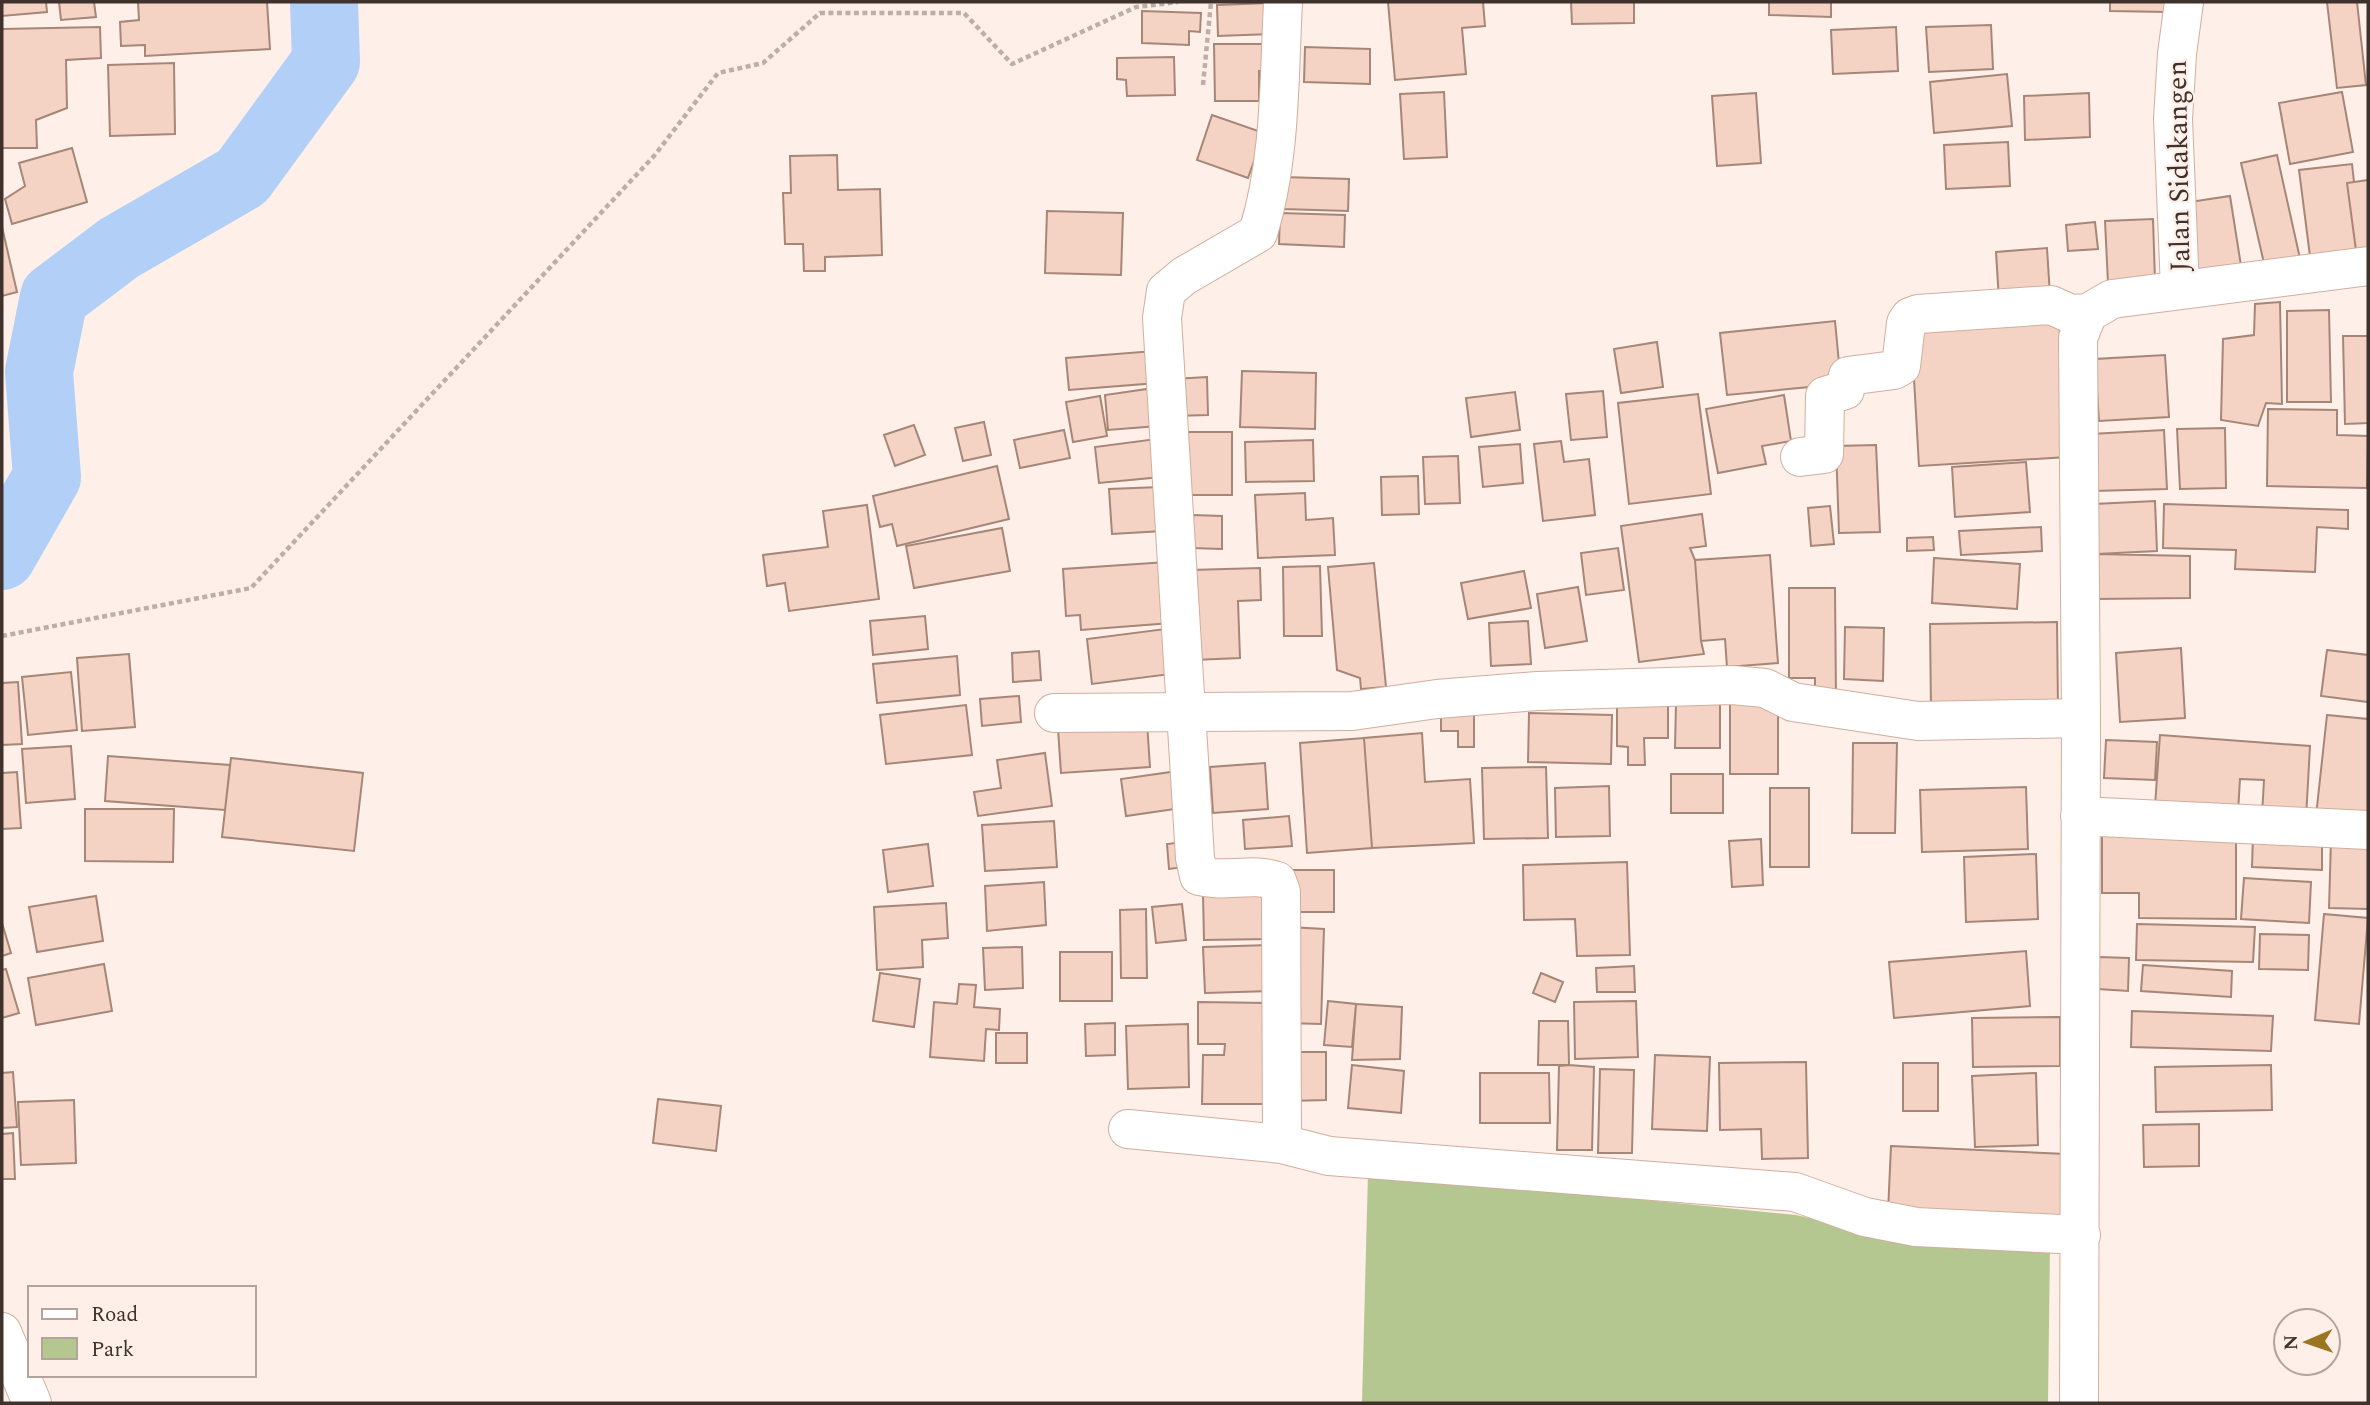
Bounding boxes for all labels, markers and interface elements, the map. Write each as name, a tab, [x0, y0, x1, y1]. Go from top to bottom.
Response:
street label: Jalan Sidakangen	[2156, 60, 2202, 272]
legend	[28, 1286, 256, 1377]
text: Road	[91, 1299, 138, 1331]
north arrow	[2272, 1307, 2342, 1377]
text: Park	[91, 1334, 135, 1366]
text: N	[2277, 1334, 2306, 1351]

